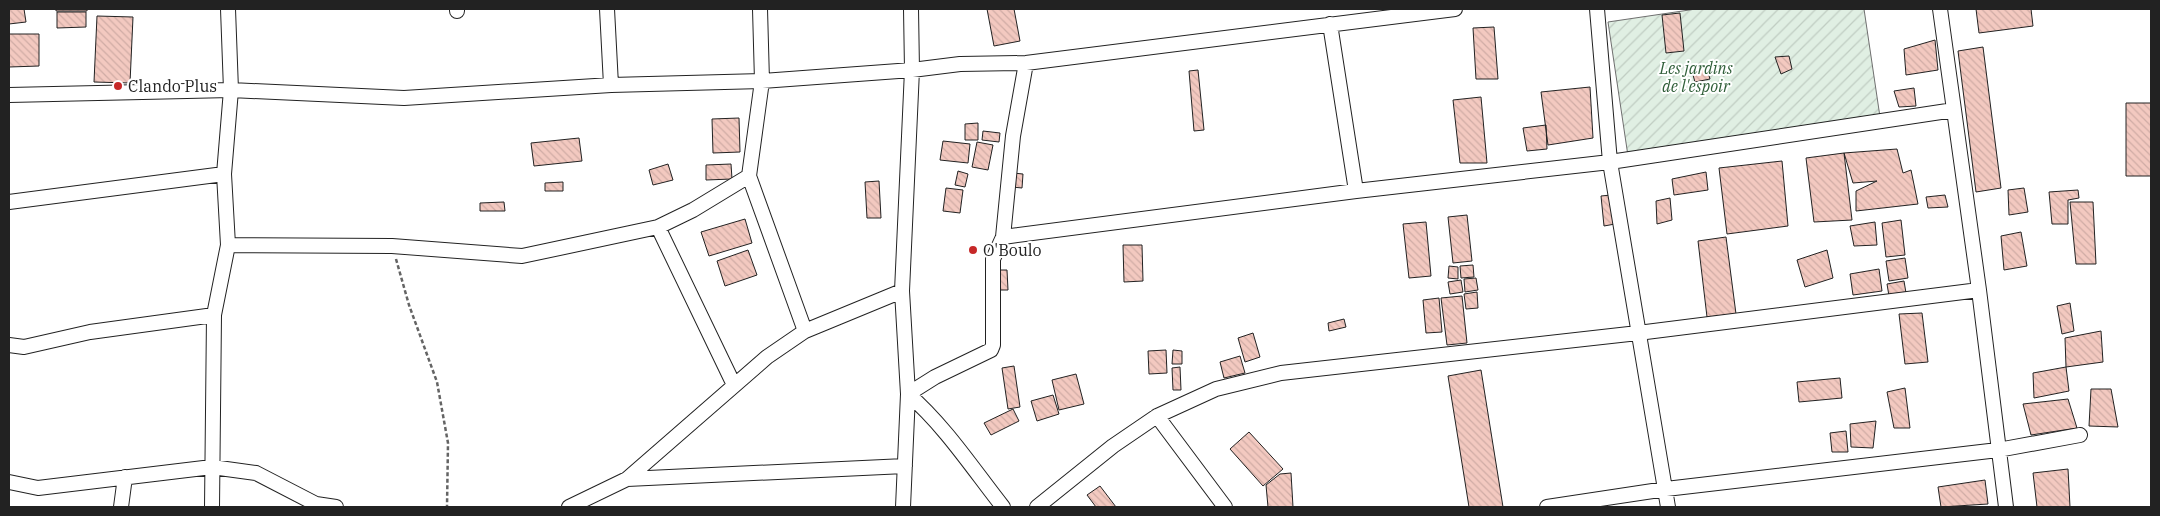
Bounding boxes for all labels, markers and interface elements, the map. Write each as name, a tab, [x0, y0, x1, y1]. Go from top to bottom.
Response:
park label: Les jardins de l'espoir	[1658, 58, 1733, 96]
place label: Clando Plus	[128, 76, 217, 96]
marker: Clando Plus	[112, 80, 124, 92]
place label: O'Boulo	[983, 240, 1042, 260]
marker: O'Boulo	[967, 244, 979, 256]

